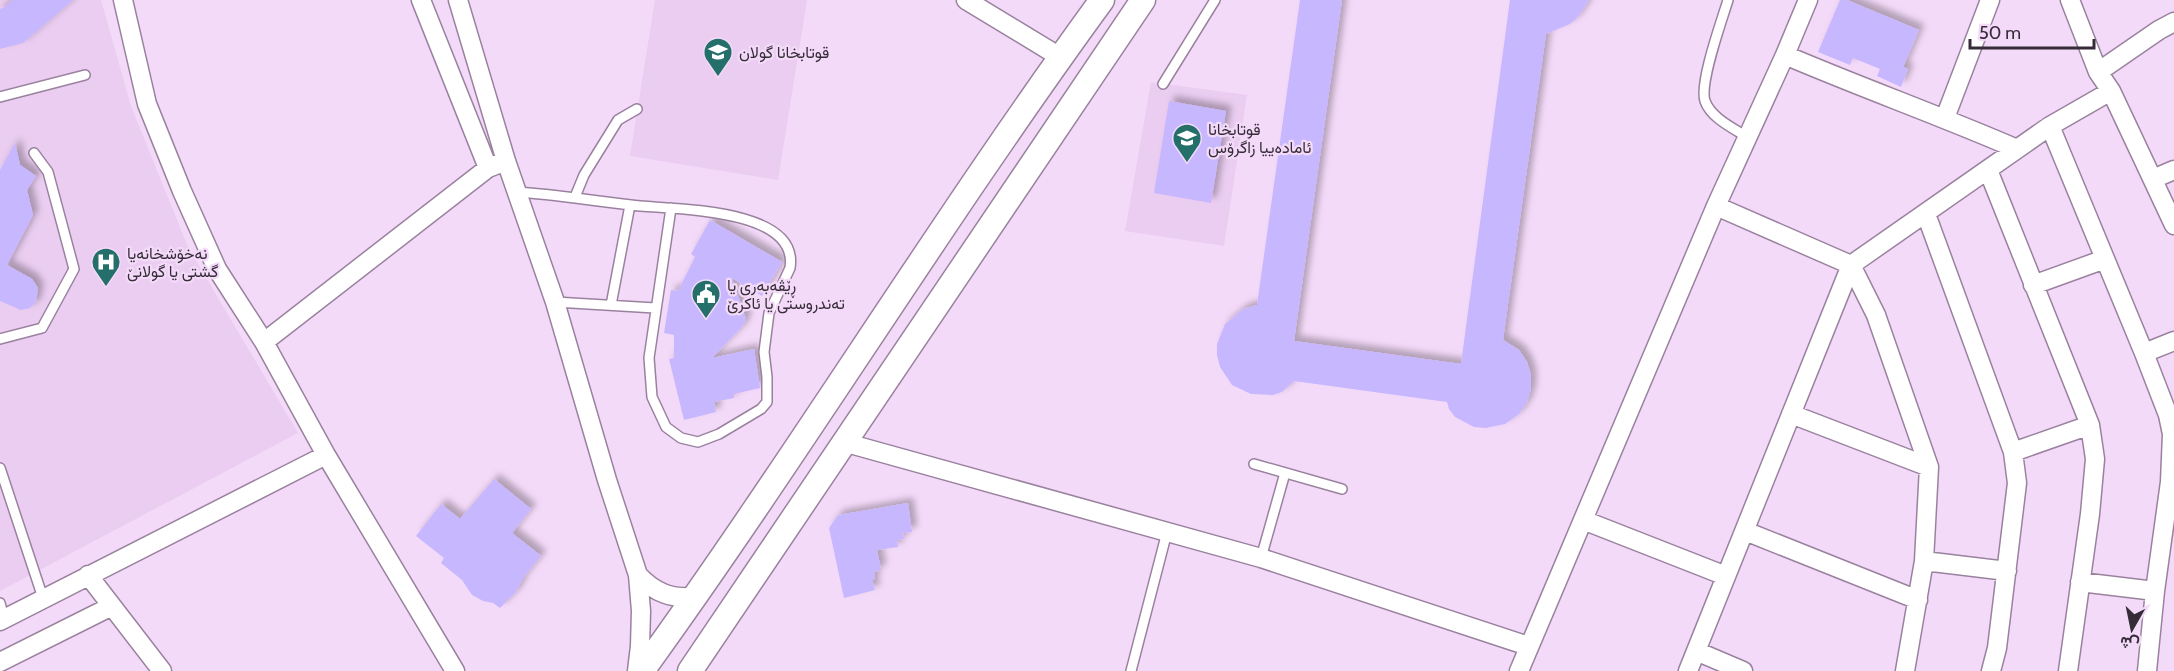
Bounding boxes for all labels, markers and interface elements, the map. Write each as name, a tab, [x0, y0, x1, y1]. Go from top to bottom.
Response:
scale bar	[1970, 12, 2094, 50]
text: 50 m	[1979, 22, 2021, 44]
school or university icon: قوتابخانا گولان	[702, 36, 734, 78]
place label: قوتابخانا گولان	[739, 43, 829, 63]
place label: قوتابخانا ئامادەییا زاگرۆس	[1208, 120, 1312, 158]
school or university icon: قوتابخانا ئامادەییا زاگرۆس	[1171, 122, 1203, 164]
place label: نەخۆشخانەیا گشتی یا گولانێ	[127, 244, 218, 282]
hospital icon: نەخۆشخانەیا گشتی یا گولانێ	[90, 246, 122, 288]
place label: ڕێڤەبەری یا تەندروستی یا ئاکرێ	[727, 276, 845, 314]
public building icon: ڕێڤەبەری یا تەندروستی یا ئاکرێ	[690, 278, 722, 320]
north arrow	[2102, 599, 2162, 659]
text: ش	[2119, 632, 2141, 654]

